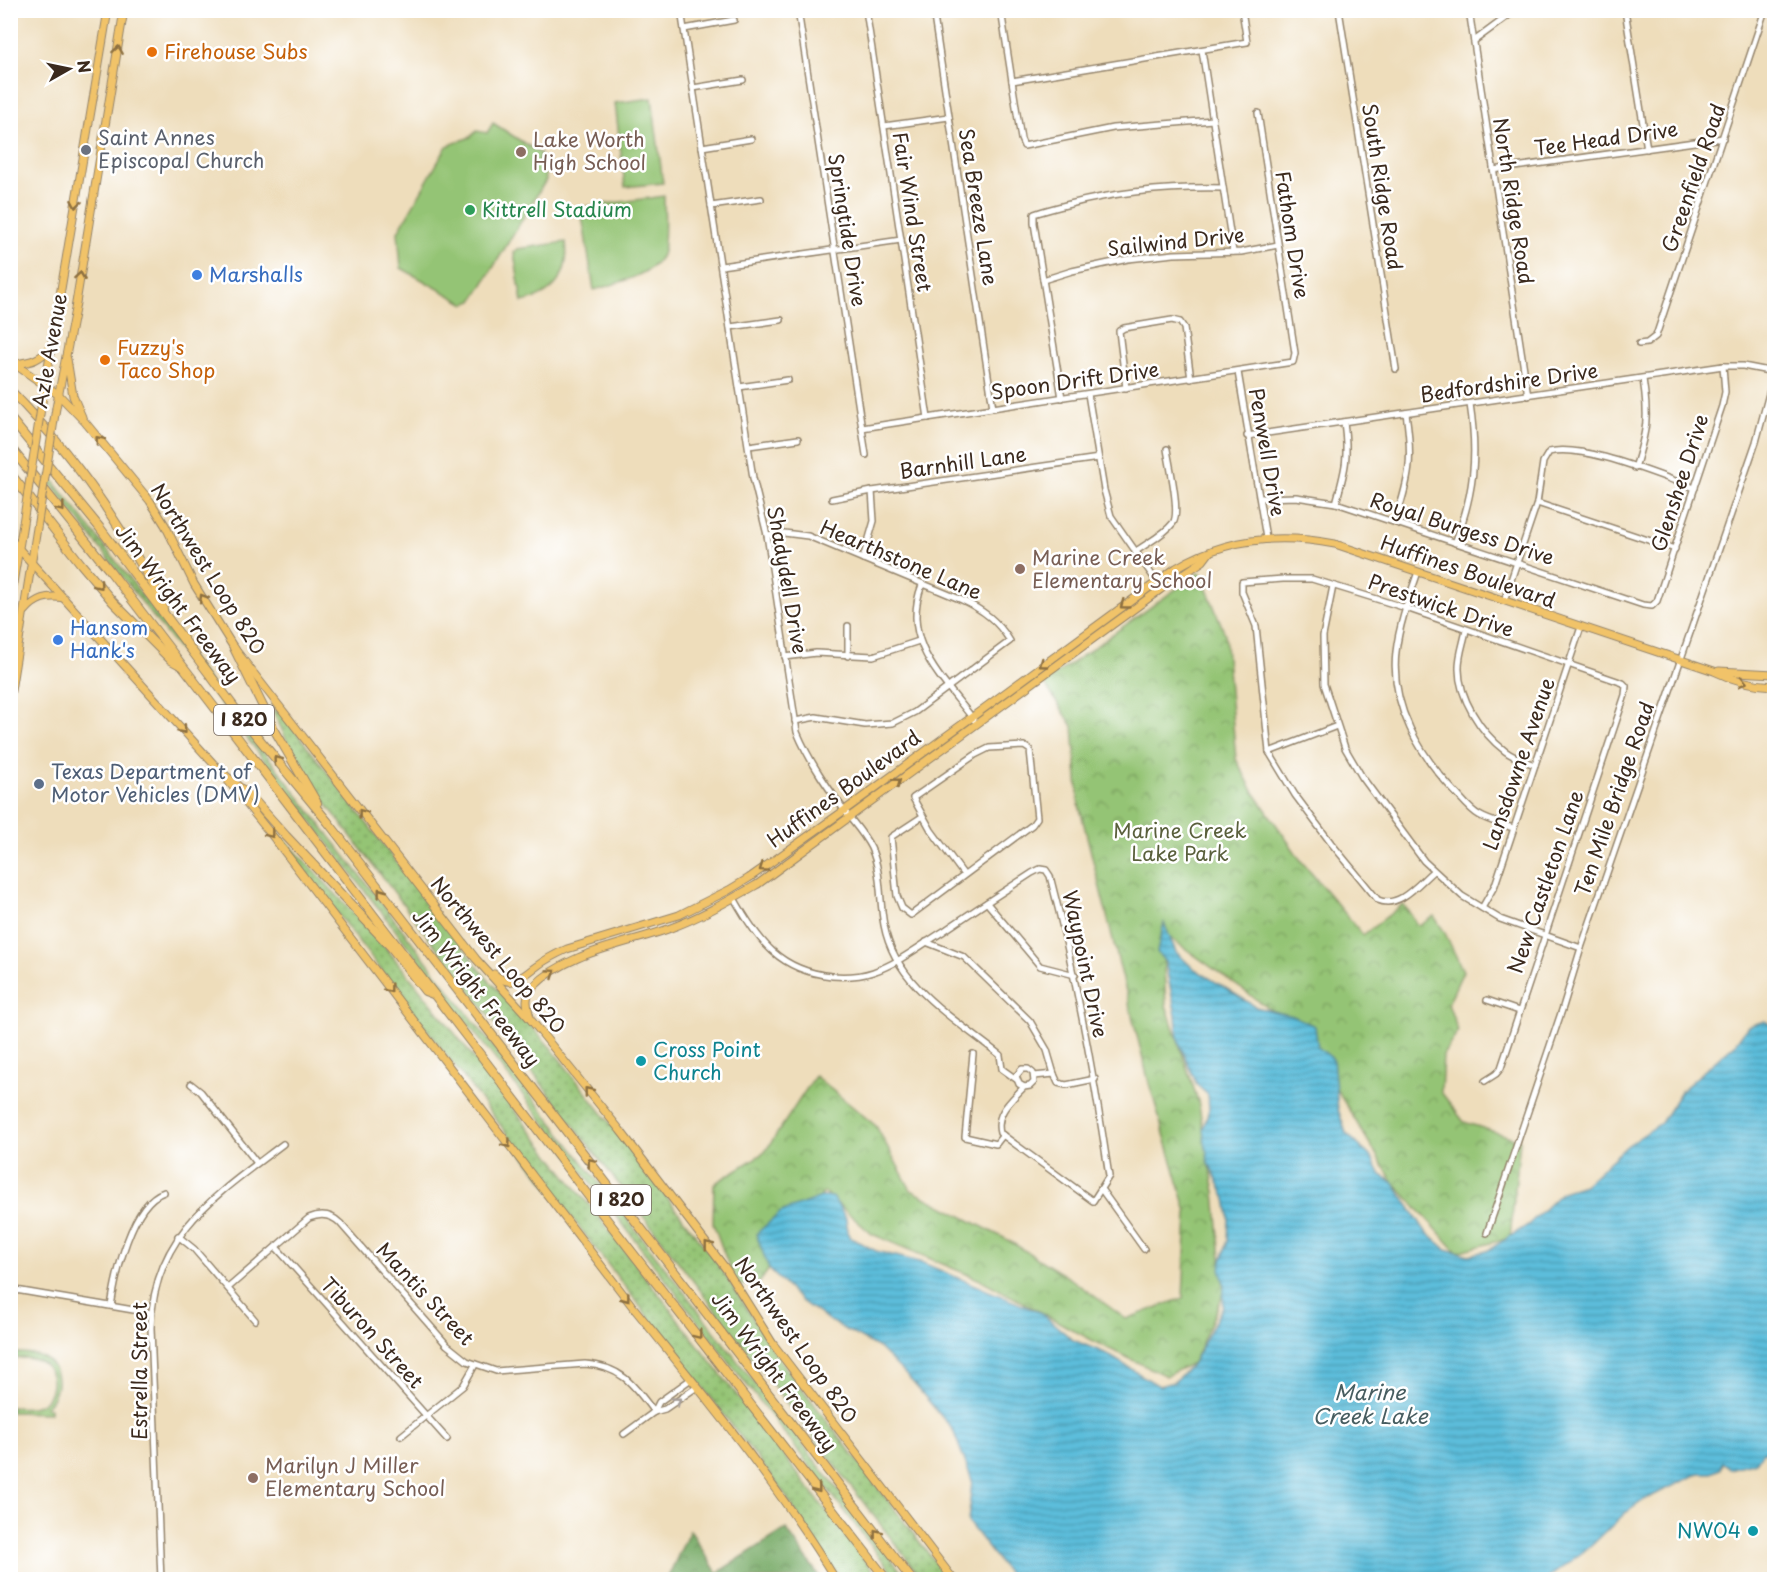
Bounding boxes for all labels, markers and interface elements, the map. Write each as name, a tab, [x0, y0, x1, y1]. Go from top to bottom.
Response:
place label: Firehouse Subs	[164, 36, 308, 66]
north arrow	[39, 39, 99, 99]
one-way arrow	[111, 45, 124, 55]
marker: Firehouse Subs	[145, 45, 159, 59]
text: N	[72, 58, 98, 75]
street label: Greenfield Road	[1654, 99, 1733, 256]
street label: South Ridge Road	[1355, 102, 1411, 272]
street label: Tee Head Drive	[1532, 113, 1680, 163]
street label: North Ridge Road	[1486, 115, 1542, 286]
place label: Saint Annes Episcopal Church	[98, 122, 264, 175]
place label: Lake Worth High School	[533, 124, 646, 177]
street label: Sea Breeze Lane	[952, 126, 1006, 288]
street label: Fair Wind Street	[886, 130, 940, 294]
marker: Saint Annes Episcopal Church	[79, 143, 93, 157]
marker: Lake Worth High School	[514, 145, 528, 159]
street label: Springtide Drive	[821, 151, 875, 309]
street label: Fathom Drive	[1268, 169, 1318, 301]
place label: Kittrell Stadium	[482, 194, 632, 224]
one-way arrow	[70, 198, 83, 208]
marker: Kittrell Stadium	[463, 203, 477, 217]
street label: Sailwind Drive	[1106, 219, 1246, 263]
place label: Marshalls	[209, 259, 303, 289]
marker: Marshalls	[190, 268, 204, 282]
one-way arrow	[73, 271, 86, 281]
street label: Azle Avenue	[24, 291, 74, 411]
place label: Fuzzy's Taco Shop	[117, 332, 215, 385]
marker: Fuzzy's Taco Shop	[98, 353, 112, 367]
street label: Spoon Drift Drive	[989, 353, 1161, 407]
street label: Bedfordshire Drive	[1418, 355, 1600, 409]
street label: Penwell Drive	[1242, 385, 1294, 518]
street label: Glenshee Drive	[1643, 410, 1715, 555]
one-way arrow	[95, 436, 106, 447]
street label: Barnhill Lane	[897, 438, 1028, 486]
street label: Northwest Loop 820	[144, 477, 274, 660]
street label: Royal Burgess Drive	[1366, 484, 1558, 572]
one-way arrow	[53, 501, 64, 512]
street label: Shadydell Drive	[760, 503, 816, 656]
street label: Hearthstone Lane	[816, 511, 987, 607]
street label: Jim Wright Freeway	[109, 517, 249, 690]
street label: Huffines Boulevard	[1377, 527, 1560, 615]
place label: Marine Creek Elementary School	[1032, 542, 1212, 595]
marker: Marine Creek Elementary School	[1013, 562, 1027, 576]
street label: Prestwick Drive	[1365, 566, 1518, 644]
one-way arrow	[92, 578, 103, 589]
one-way arrow	[198, 594, 210, 604]
one-way arrow	[1119, 598, 1130, 609]
place label: Hansom Hank's	[70, 612, 148, 665]
marker: Hansom Hank's	[51, 633, 65, 647]
one-way arrow	[1039, 657, 1050, 668]
street label: Lansdowne Avenue	[1474, 673, 1562, 854]
one-way arrow	[1738, 675, 1748, 688]
street label: Ten Mile Bridge Road	[1567, 697, 1661, 900]
road number: I 820	[214, 705, 274, 735]
street label: Huffines Boulevard	[760, 722, 926, 854]
one-way arrow	[176, 723, 187, 733]
place label: Texas Department of Motor Vehicles (DMV)	[51, 756, 260, 809]
one-way arrow	[273, 756, 284, 767]
marker: Texas Department of Motor Vehicles (DMV)	[32, 777, 46, 791]
one-way arrow	[890, 779, 901, 790]
street label: New Castleton Lane	[1500, 786, 1591, 977]
one-way arrow	[359, 808, 370, 819]
park label: Marine Creek Lake Park	[1113, 815, 1247, 868]
one-way arrow	[263, 827, 274, 838]
one-way arrow	[758, 861, 769, 872]
street label: Northwest Loop 820	[424, 869, 573, 1039]
street label: Waypoint Drive	[1056, 887, 1116, 1040]
one-way arrow	[378, 888, 389, 899]
street label: Jim Wright Freeway	[406, 902, 548, 1073]
one-way arrow	[546, 969, 557, 980]
one-way arrow	[382, 982, 393, 993]
place label: Cross Point Church	[653, 1034, 761, 1087]
marker: Cross Point Church	[634, 1054, 648, 1068]
one-way arrow	[585, 1087, 596, 1098]
one-way arrow	[500, 1137, 511, 1148]
one-way arrow	[588, 1158, 599, 1169]
road number: I 820	[591, 1185, 651, 1215]
street label: Mantis Street	[370, 1235, 482, 1352]
one-way arrow	[704, 1241, 715, 1252]
street label: Northwest Loop 820	[728, 1250, 866, 1429]
street label: Tiburon Street	[314, 1270, 431, 1395]
street label: Jim Wright Freeway	[705, 1285, 845, 1458]
one-way arrow	[618, 1292, 629, 1303]
street label: Estrella Street	[124, 1302, 154, 1440]
one-way arrow	[690, 1329, 701, 1340]
water label: Marine Creek Lake	[1312, 1375, 1429, 1431]
one-way arrow	[670, 1397, 681, 1408]
place label: Marilyn J Miller Elementary School	[265, 1450, 445, 1503]
marker: Marilyn J Miller Elementary School	[246, 1471, 260, 1485]
one-way arrow	[810, 1483, 821, 1494]
place label: NW04	[1677, 1515, 1741, 1545]
marker: NW04	[1746, 1524, 1760, 1538]
one-way arrow	[873, 1529, 884, 1540]

